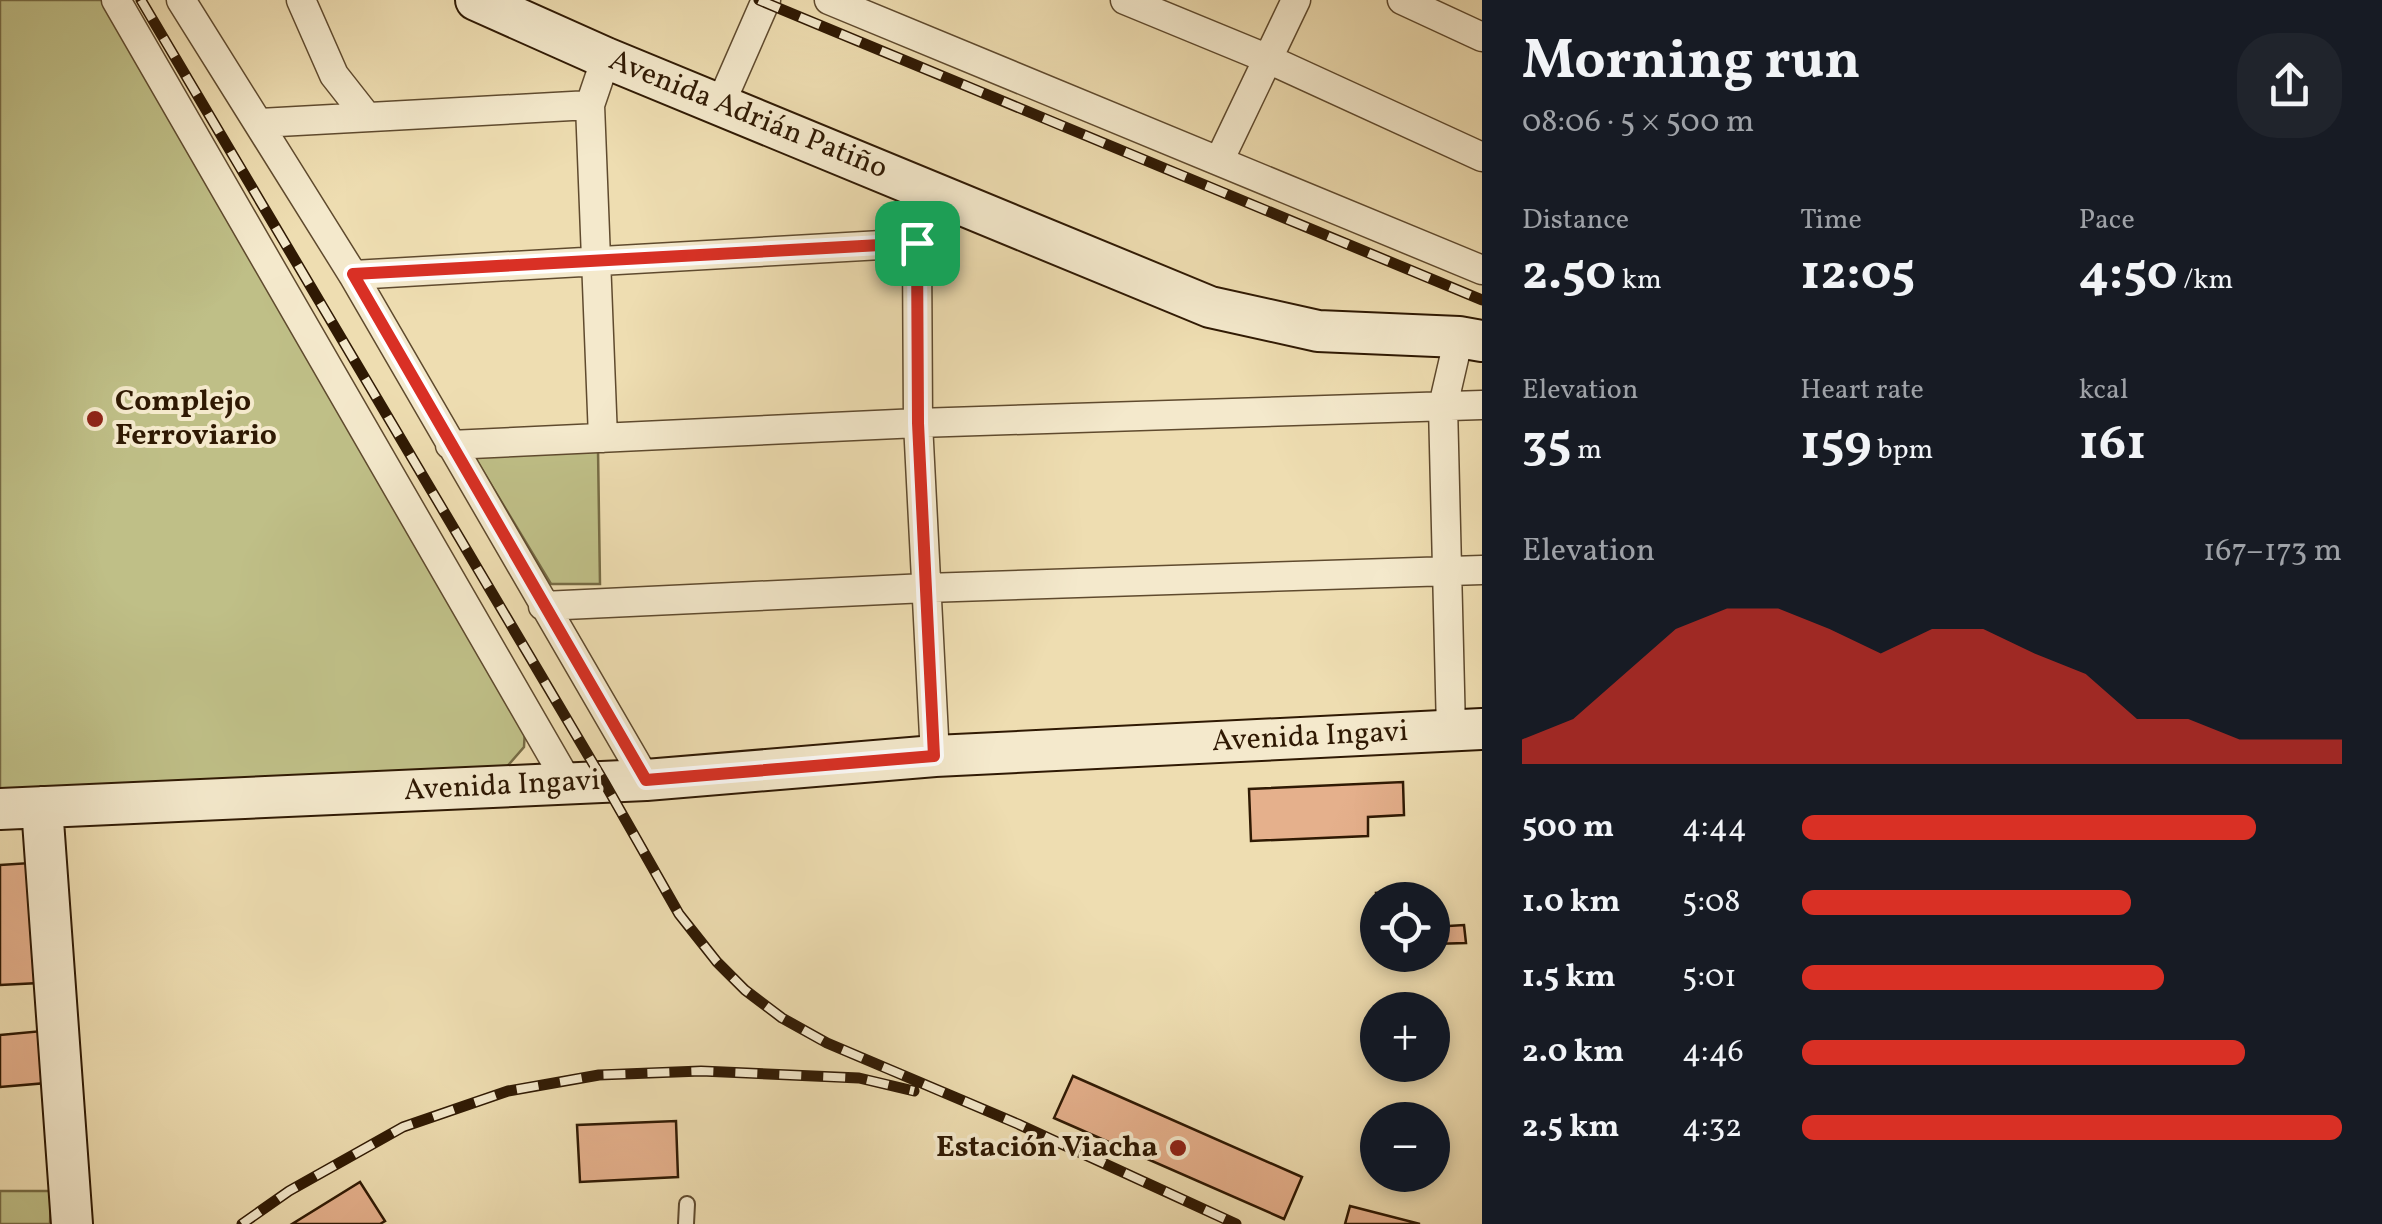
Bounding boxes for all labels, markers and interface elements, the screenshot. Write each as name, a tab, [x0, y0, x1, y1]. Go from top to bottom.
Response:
text: Morning run	[1522, 25, 1861, 101]
button: share	[2237, 33, 2342, 138]
street label: Avenida Adrián Patiño	[602, 40, 894, 190]
text: 08:06 · 5 × 500 m	[1522, 101, 1754, 145]
pin	[875, 201, 960, 286]
text: Distance	[1522, 201, 1629, 240]
text: Time	[1800, 201, 1862, 240]
text: Pace	[2079, 201, 2135, 240]
icon: arrive	[890, 216, 945, 271]
text: 2.50	[1522, 240, 1616, 310]
text: 12:05	[1800, 240, 1915, 310]
text: 4:50	[2079, 240, 2178, 310]
text: km	[1616, 261, 1662, 300]
text: /km	[2178, 261, 2233, 300]
text: Elevation	[1522, 371, 1638, 410]
text: Heart rate	[1800, 371, 1924, 410]
text: kcal	[2079, 371, 2128, 410]
place label: Complejo Ferroviario	[115, 381, 277, 457]
marker: Complejo Ferroviario	[84, 408, 106, 430]
text: 35	[1522, 410, 1572, 480]
text: 159	[1800, 410, 1872, 480]
text: 161	[2079, 410, 2146, 480]
text: m	[1572, 431, 1602, 470]
text: bpm	[1872, 431, 1933, 470]
text: Elevation	[1522, 530, 1655, 574]
text: 167–173 m	[2203, 530, 2342, 574]
street label: Avenida Ingavi	[1211, 711, 1409, 763]
street label: Avenida Ingavi	[403, 760, 601, 812]
text: 500 m	[1522, 806, 1614, 850]
text: 4:44	[1682, 806, 1747, 850]
text: 1.0 km	[1522, 881, 1620, 925]
text: 5:08	[1682, 881, 1740, 925]
map controls	[1360, 882, 1450, 1192]
button: locate	[1360, 882, 1450, 972]
text: 1.5 km	[1522, 956, 1616, 1000]
text: 5:01	[1682, 956, 1737, 1000]
button: +	[1360, 992, 1450, 1082]
text: 2.0 km	[1522, 1031, 1624, 1075]
text: 4:46	[1682, 1031, 1744, 1075]
button: −	[1360, 1102, 1450, 1192]
text: 2.5 km	[1522, 1106, 1620, 1150]
text: 4:32	[1682, 1106, 1742, 1150]
place label: Estación Viacha	[936, 1127, 1158, 1169]
marker: Estación Viacha	[1167, 1137, 1189, 1159]

